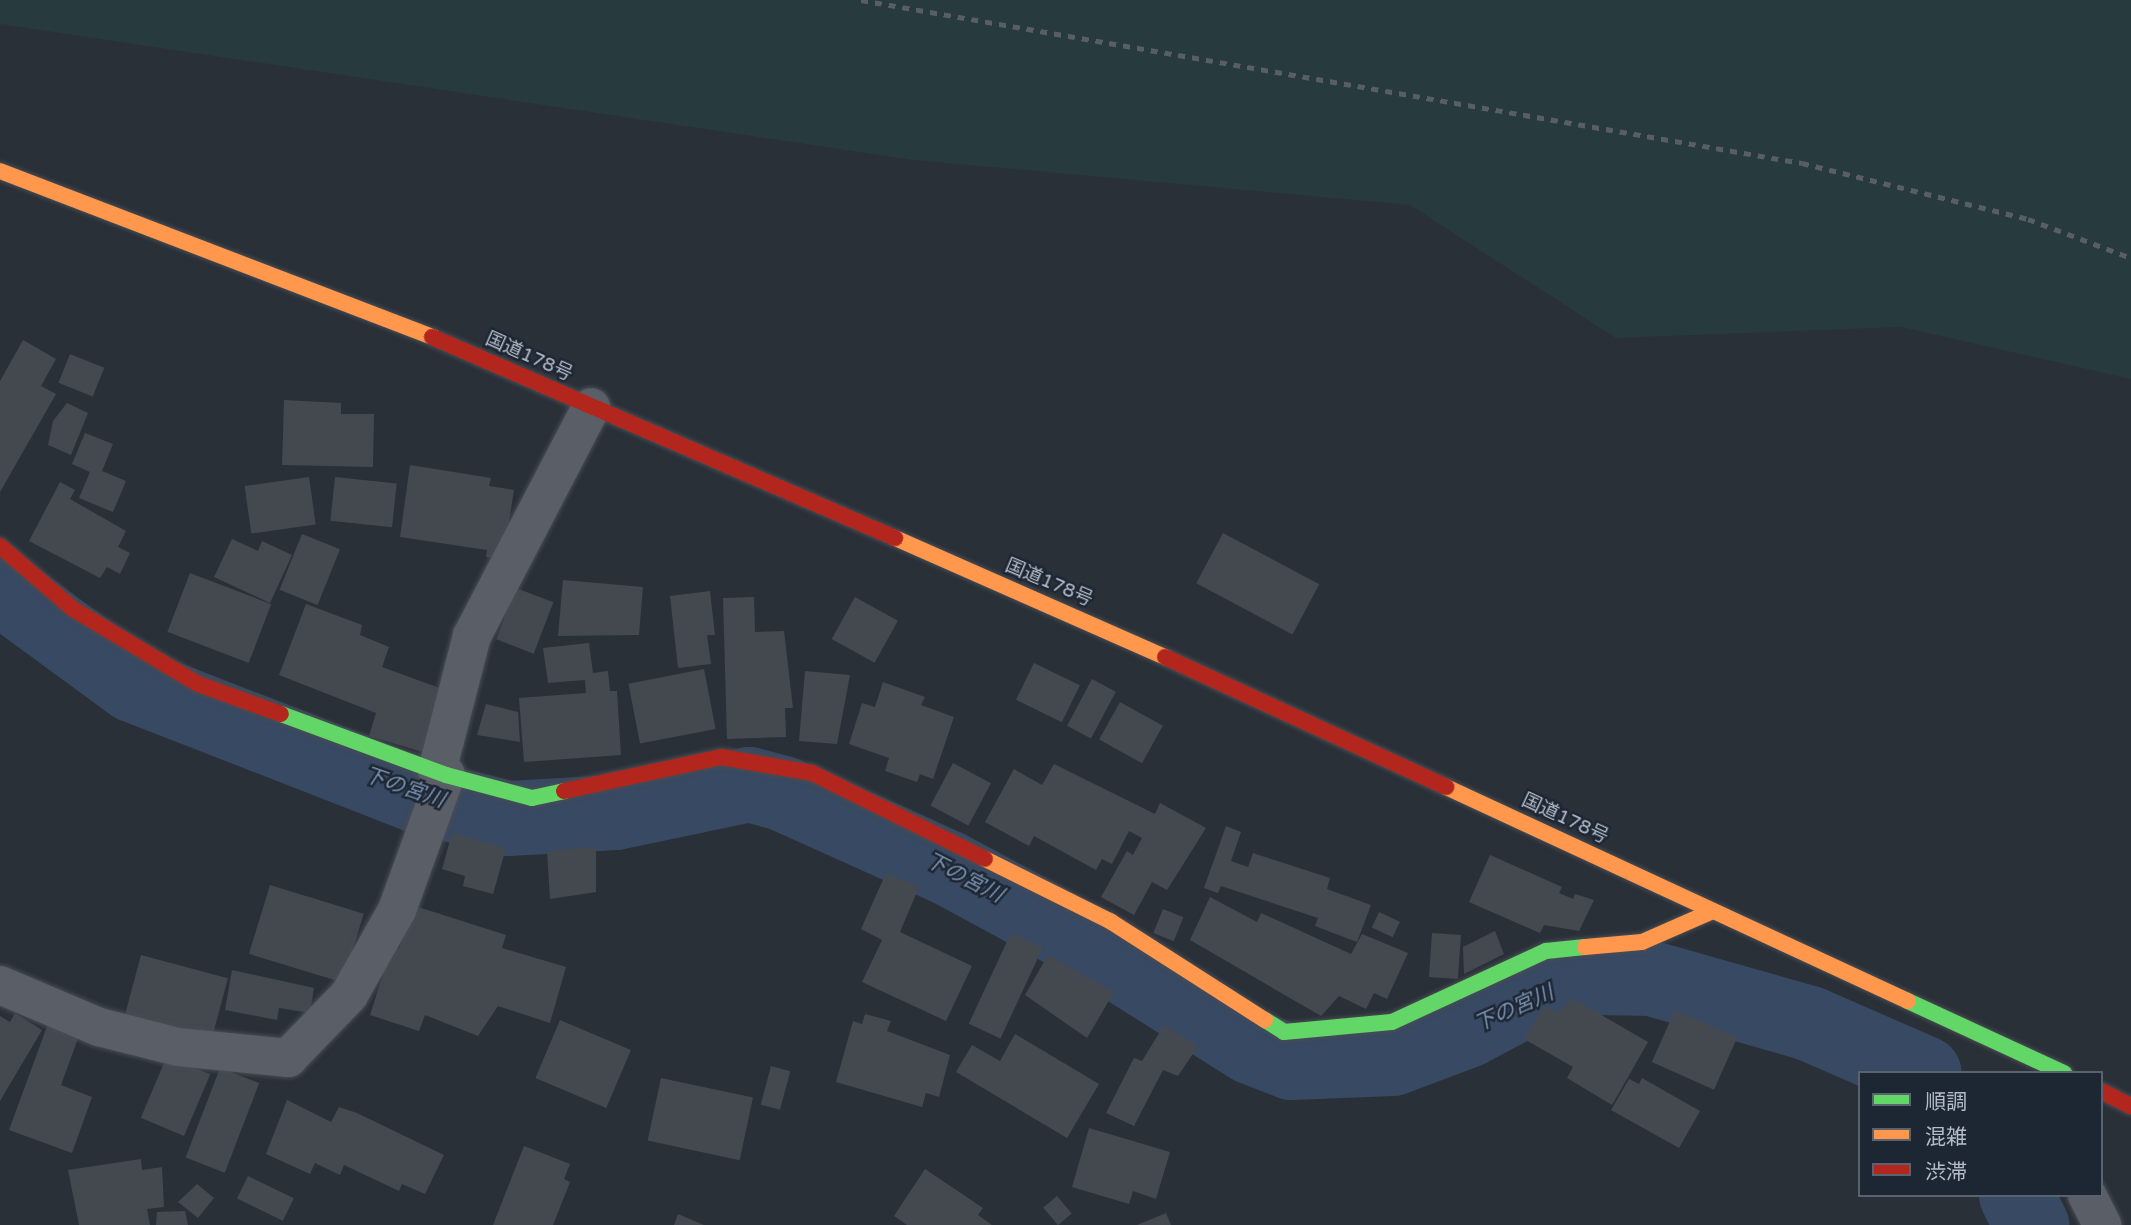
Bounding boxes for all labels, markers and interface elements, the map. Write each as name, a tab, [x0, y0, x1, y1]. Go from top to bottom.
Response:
street label: 国道178号	[482, 328, 576, 386]
street label: 国道178号	[1002, 554, 1096, 612]
water label: 下の宮川	[360, 762, 448, 814]
street label: 国道178号	[1518, 789, 1612, 849]
water label: 下の宮川	[921, 848, 1007, 908]
water label: 下の宮川	[1471, 980, 1557, 1038]
legend	[1858, 1071, 2103, 1197]
text: 順調	[1925, 1090, 1967, 1115]
text: 混雑	[1925, 1125, 1967, 1150]
text: 渋滞	[1925, 1160, 1967, 1185]

